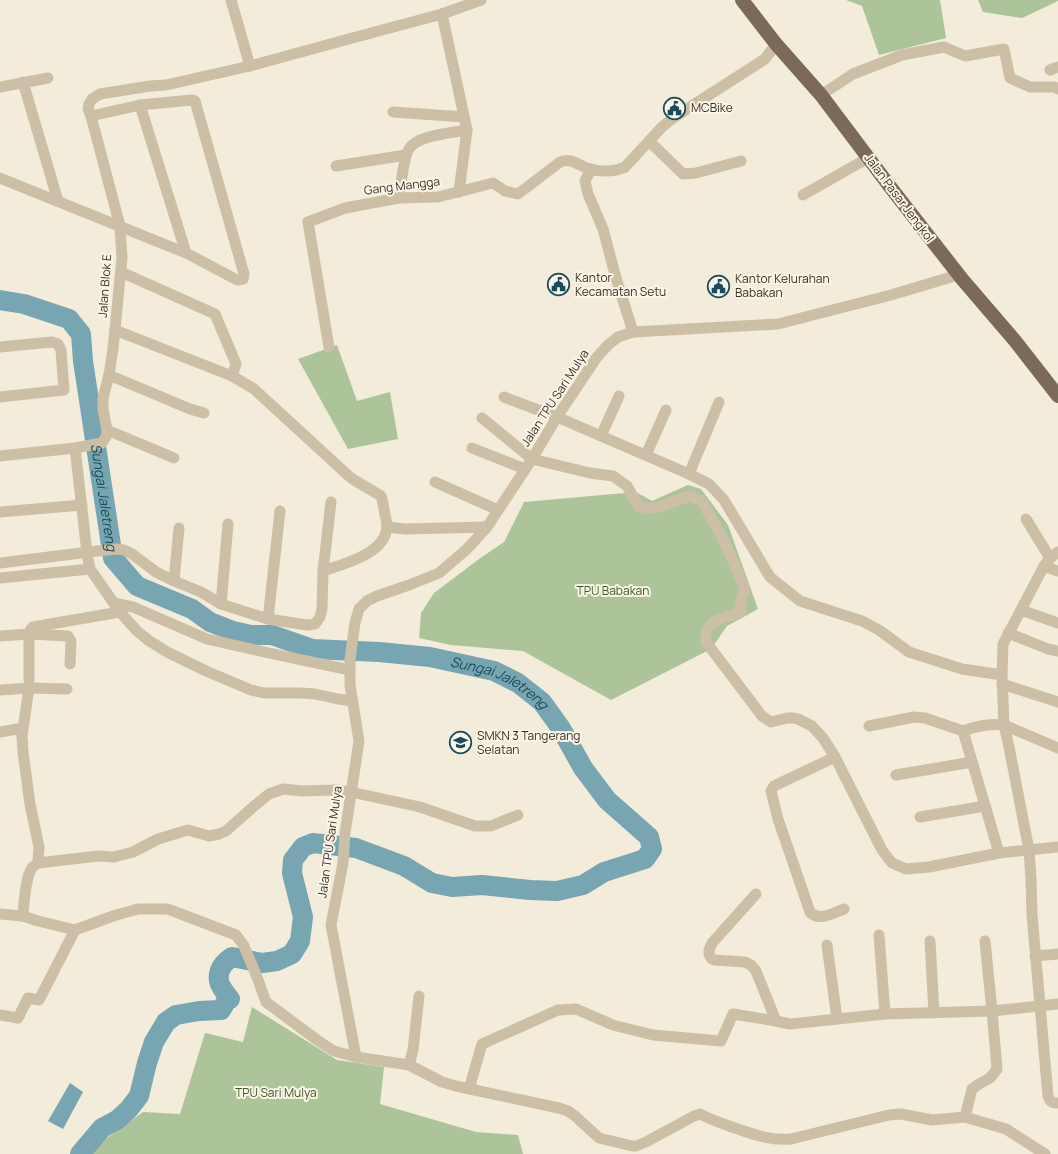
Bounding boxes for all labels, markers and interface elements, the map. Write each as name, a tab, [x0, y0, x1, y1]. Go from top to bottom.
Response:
public building icon: MCBike	[663, 96, 687, 120]
place label: MCBike	[691, 99, 733, 116]
street label: Jalan Pasar Jengkol	[860, 150, 938, 246]
street label: Gang Mangga	[363, 172, 441, 199]
street label: Jalan Blok E	[94, 253, 115, 318]
place label: Kantor Kecamatan Setu	[575, 269, 666, 300]
place label: Kantor Kelurahan Babakan	[735, 270, 830, 301]
public building icon: Kantor Kecamatan Setu	[547, 273, 571, 297]
public building icon: Kantor Kelurahan Babakan	[707, 274, 731, 298]
street label: Jalan TPU Sari Mulya	[517, 346, 592, 450]
water label: Sungai Jaletreng	[87, 442, 122, 554]
park label: TPU Babakan	[577, 582, 649, 599]
water label: Sungai Jaletreng	[449, 652, 555, 714]
place label: SMKN 3 Tangerang Selatan	[477, 727, 580, 758]
school or university icon: SMKN 3 Tangerang Selatan	[449, 731, 473, 755]
street label: Jalan TPU Sari Mulya	[313, 785, 346, 899]
park label: TPU Sari Mulya	[235, 1084, 317, 1101]

